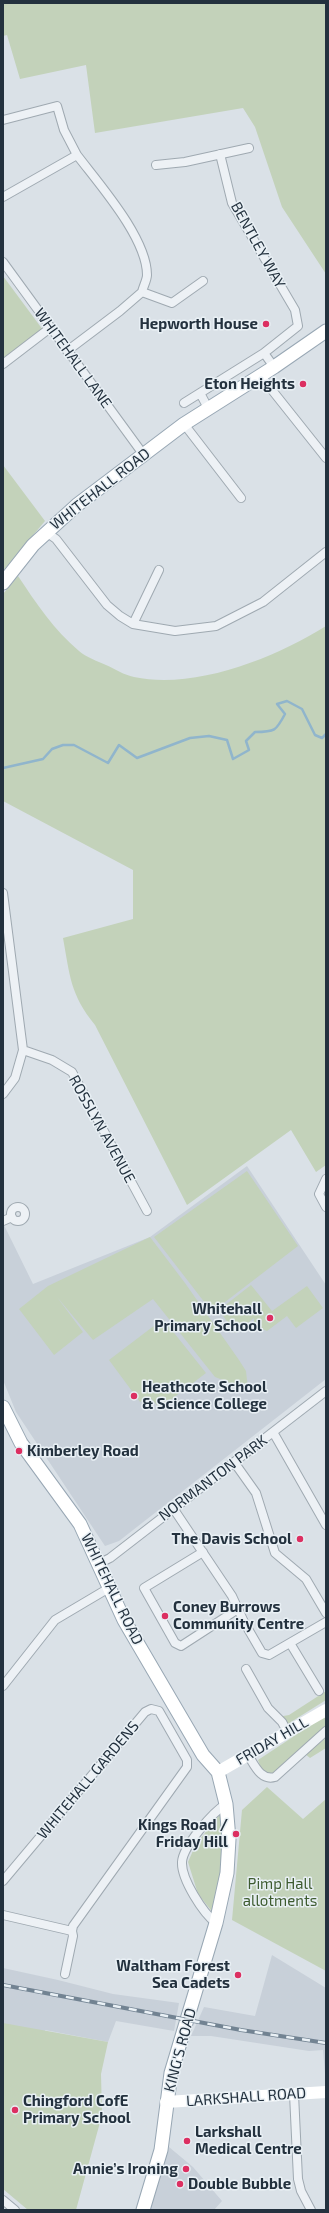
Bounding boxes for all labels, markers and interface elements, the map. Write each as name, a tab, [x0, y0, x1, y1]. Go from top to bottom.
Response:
street label: BENTLEY WAY	[227, 199, 289, 291]
street label: WHITEHALL LANE	[31, 304, 115, 412]
place label: Hepworth House	[139, 315, 258, 333]
marker: Hepworth House	[261, 319, 271, 329]
place label: Eton Heights	[204, 375, 295, 393]
marker: Eton Heights	[298, 379, 308, 389]
street label: WHITEHALL ROAD	[46, 444, 154, 534]
street label: ROSSLYN AVENUE	[65, 1072, 139, 1186]
place label: Whitehall Primary School	[154, 1300, 262, 1335]
marker: Whitehall Primary School	[265, 1313, 275, 1323]
place label: Heathcote School & Science College	[142, 1378, 267, 1413]
marker: Heathcote School & Science College	[129, 1391, 139, 1401]
street label: NORMANTON PARK	[155, 1431, 271, 1525]
place label: Kimberley Road	[27, 1442, 139, 1460]
marker: Kimberley Road	[14, 1446, 24, 1456]
street label: WHITEHALL ROAD	[77, 1530, 147, 1648]
place label: The Davis School	[172, 1530, 292, 1548]
marker: The Davis School	[295, 1534, 305, 1544]
place label: Coney Burrows Community Centre	[173, 1598, 304, 1633]
marker: Coney Burrows Community Centre	[160, 1611, 170, 1621]
street label: FRIDAY HILL	[232, 1713, 312, 1769]
street label: WHITEHALL GARDENS	[33, 1717, 143, 1843]
place label: Kings Road / Friday Hill	[138, 1816, 228, 1851]
marker: Kings Road / Friday Hill	[231, 1829, 241, 1839]
park label: Pimp Hall allotments	[243, 1875, 317, 1910]
place label: Waltham Forest Sea Cadets	[116, 1957, 230, 1992]
marker: Waltham Forest Sea Cadets	[233, 1970, 243, 1980]
street label: KING'S ROAD	[160, 2006, 200, 2094]
street label: LARKSHALL ROAD	[185, 2084, 307, 2110]
place label: Chingford CofE Primary School	[23, 2092, 131, 2127]
marker: Chingford CofE Primary School	[10, 2105, 20, 2115]
place label: Larkshall Medical Centre	[195, 2123, 302, 2158]
marker: Larkshall Medical Centre	[182, 2136, 192, 2146]
place label: Annie’s Ironing	[73, 2160, 178, 2178]
marker: Annie’s Ironing	[181, 2164, 191, 2174]
place label: Double Bubble	[188, 2175, 291, 2193]
marker: Double Bubble	[175, 2179, 185, 2189]

